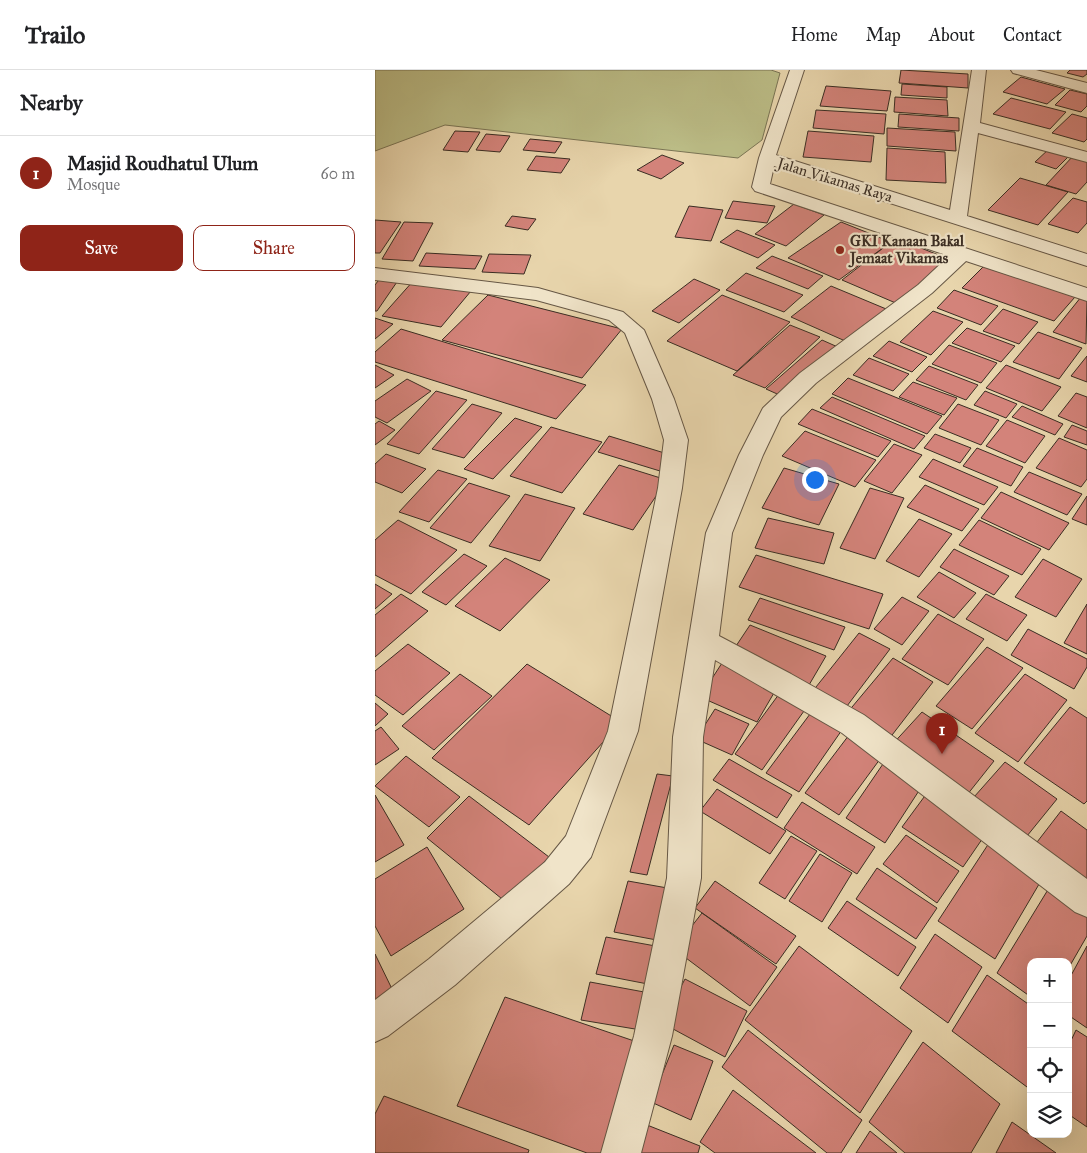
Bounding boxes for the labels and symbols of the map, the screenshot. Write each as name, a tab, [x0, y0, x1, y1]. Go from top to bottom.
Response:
street label: Jalan Vikamas Raya	[773, 153, 895, 207]
place label: GKI Kanaan Bakal Jemaat Vikamas	[848, 232, 965, 268]
marker: GKI Kanaan Bakal Jemaat Vikamas	[834, 244, 846, 256]
your location	[802, 467, 828, 493]
pin: 1	[926, 713, 958, 754]

